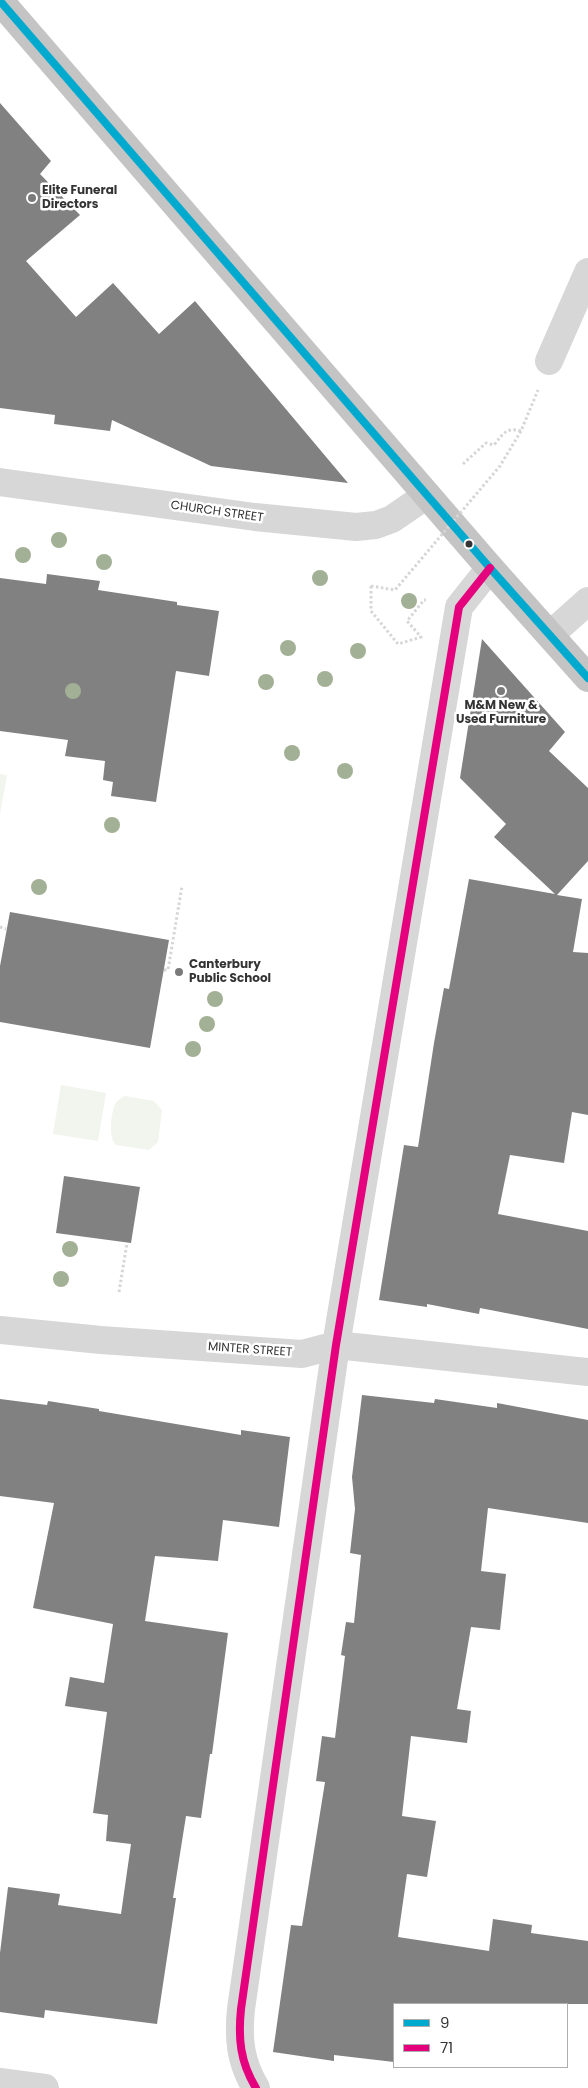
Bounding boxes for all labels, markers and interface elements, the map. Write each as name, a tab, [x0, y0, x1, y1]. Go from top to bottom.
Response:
place label: Elite Funeral Directors	[42, 184, 117, 212]
marker: Elite Funeral Directors	[26, 192, 38, 204]
street label: CHURCH STREET	[170, 498, 264, 526]
unlabelled marker	[464, 539, 474, 549]
marker: M&M New & Used Furniture	[495, 685, 507, 697]
place label: M&M New & Used Furniture	[456, 699, 546, 727]
place label: Canterbury Public School	[189, 958, 271, 986]
marker: Canterbury Public School	[173, 966, 185, 978]
street label: MINTER STREET	[207, 1340, 293, 1360]
legend	[393, 2003, 568, 2068]
text: 9	[440, 2012, 449, 2033]
text: 71	[440, 2037, 453, 2058]

